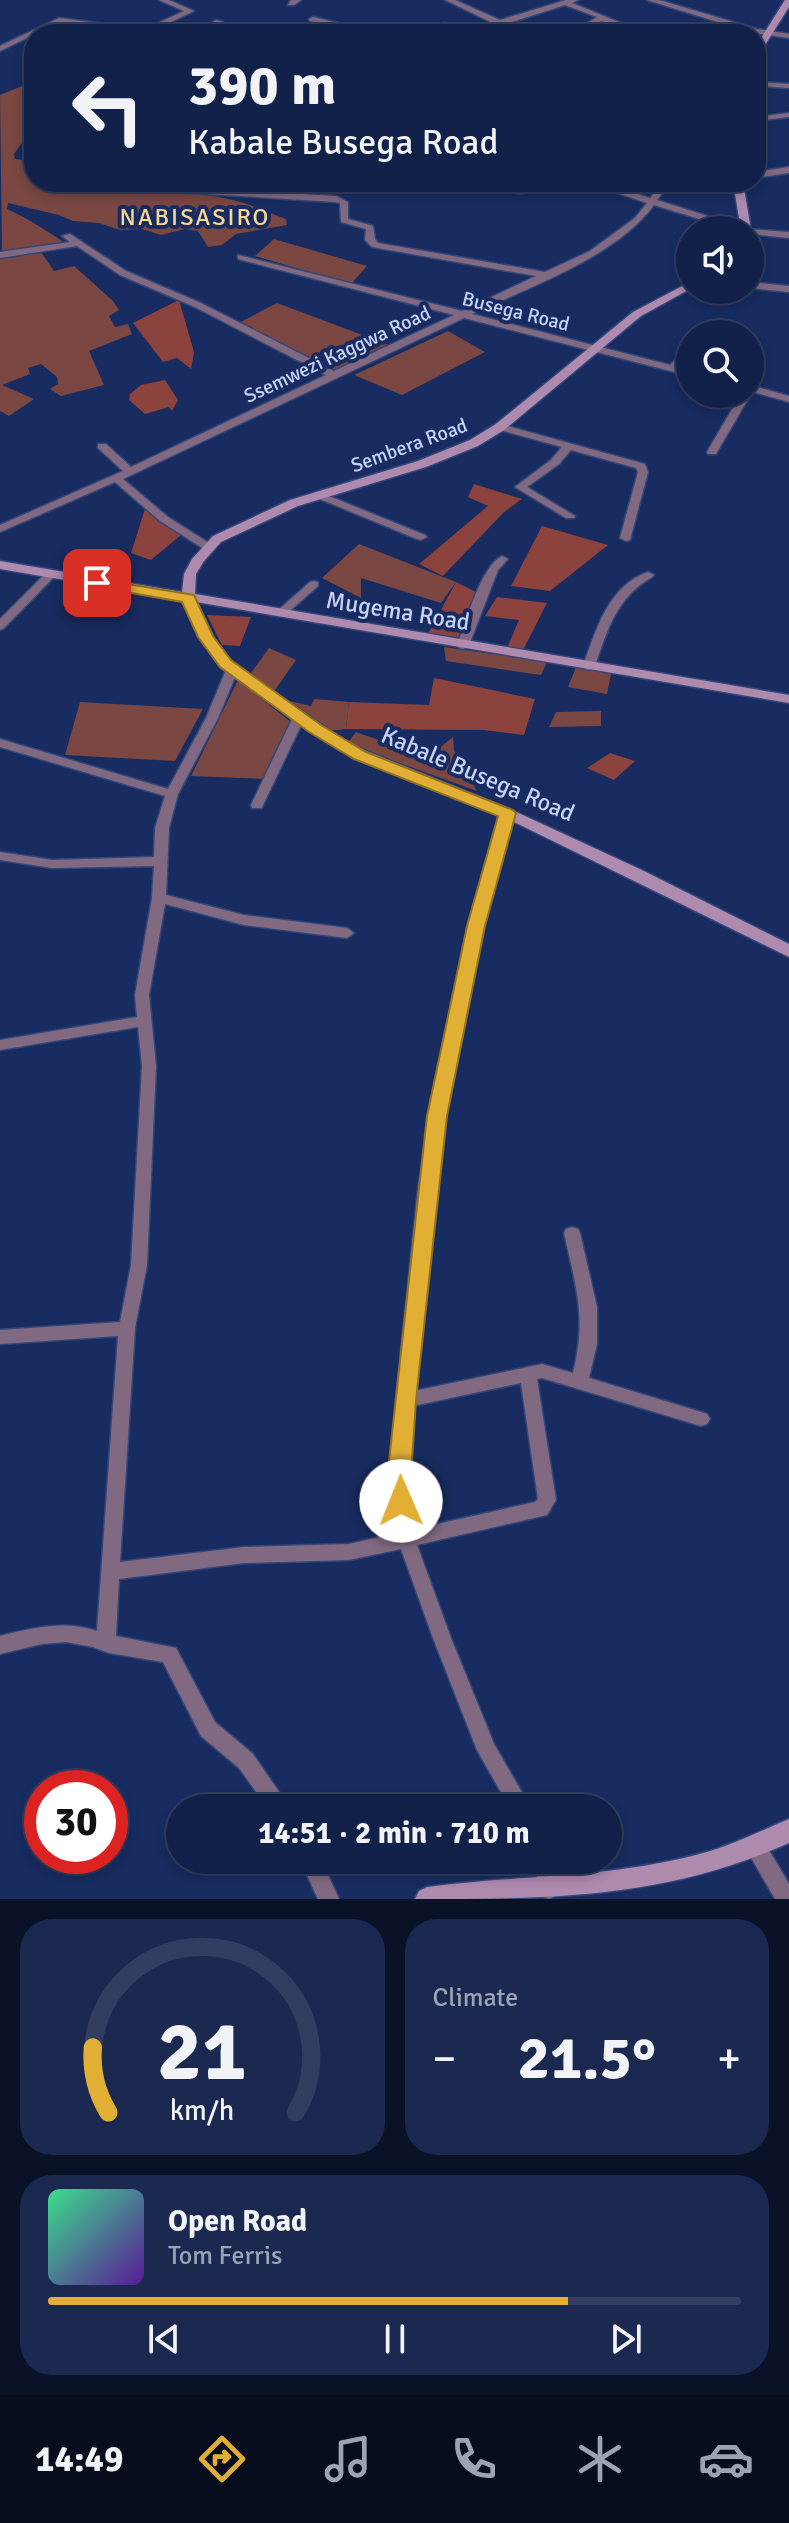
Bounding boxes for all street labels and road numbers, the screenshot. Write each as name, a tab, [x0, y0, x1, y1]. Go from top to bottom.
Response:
street label: Busega Road	[460, 286, 572, 337]
street label: Ssemwezi Kaggwa Road	[240, 300, 435, 409]
street label: Sembera Road	[347, 413, 471, 478]
street label: Mugema Road	[324, 585, 472, 637]
street label: Kabale Busega Road	[377, 720, 579, 828]

